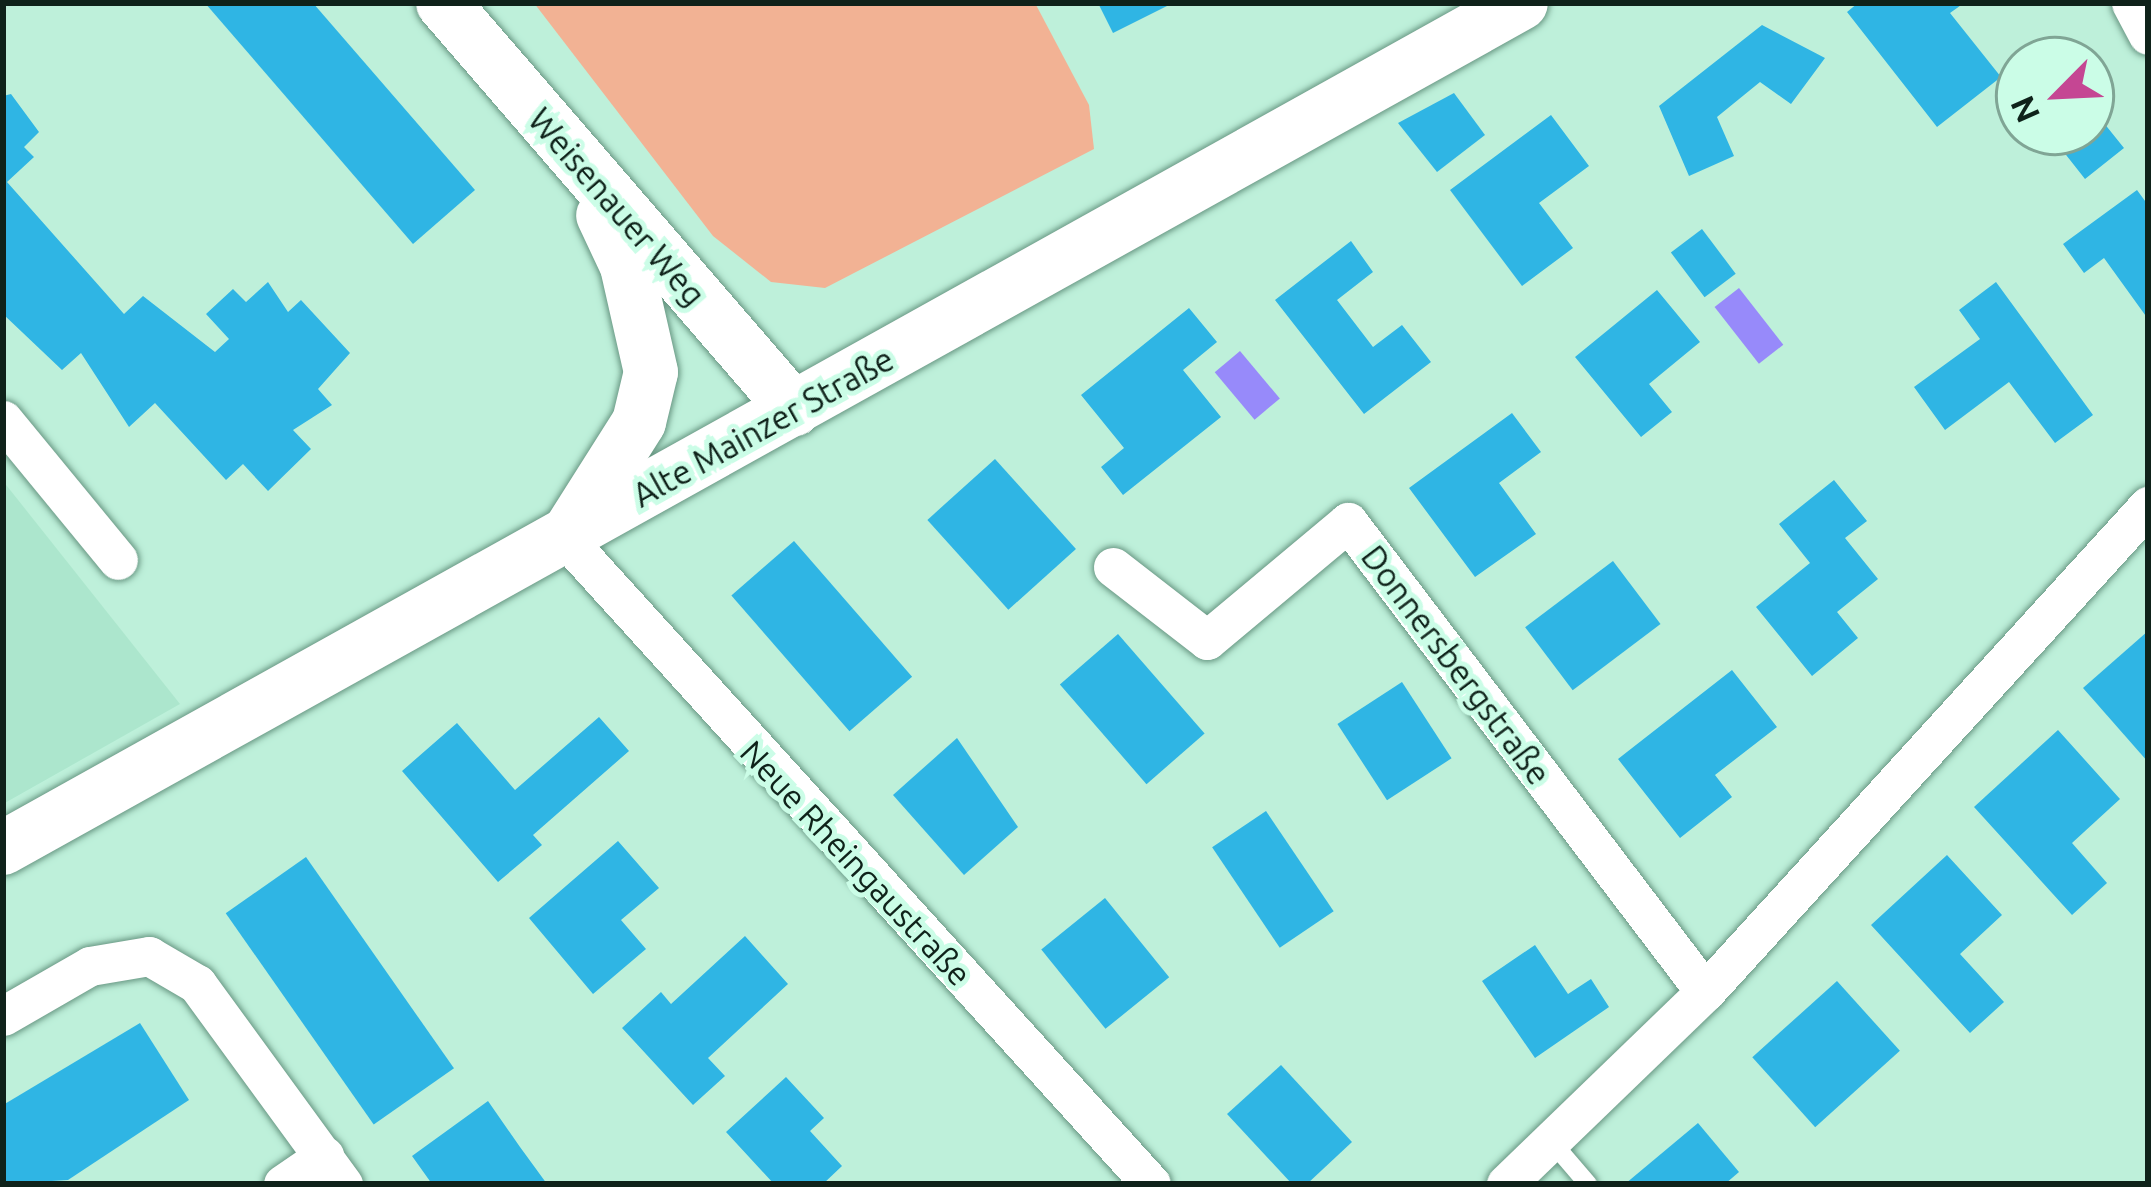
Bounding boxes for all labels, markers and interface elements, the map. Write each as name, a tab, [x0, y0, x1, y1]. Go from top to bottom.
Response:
north arrow	[1995, 36, 2115, 156]
text: N	[2002, 91, 2046, 128]
street label: Weisenauer Weg	[520, 100, 714, 314]
street label: Alte Mainzer Straße	[626, 339, 900, 515]
street label: Donnersbergstraße	[1353, 538, 1559, 792]
street label: Neue Rheingaustraße	[732, 732, 980, 994]

